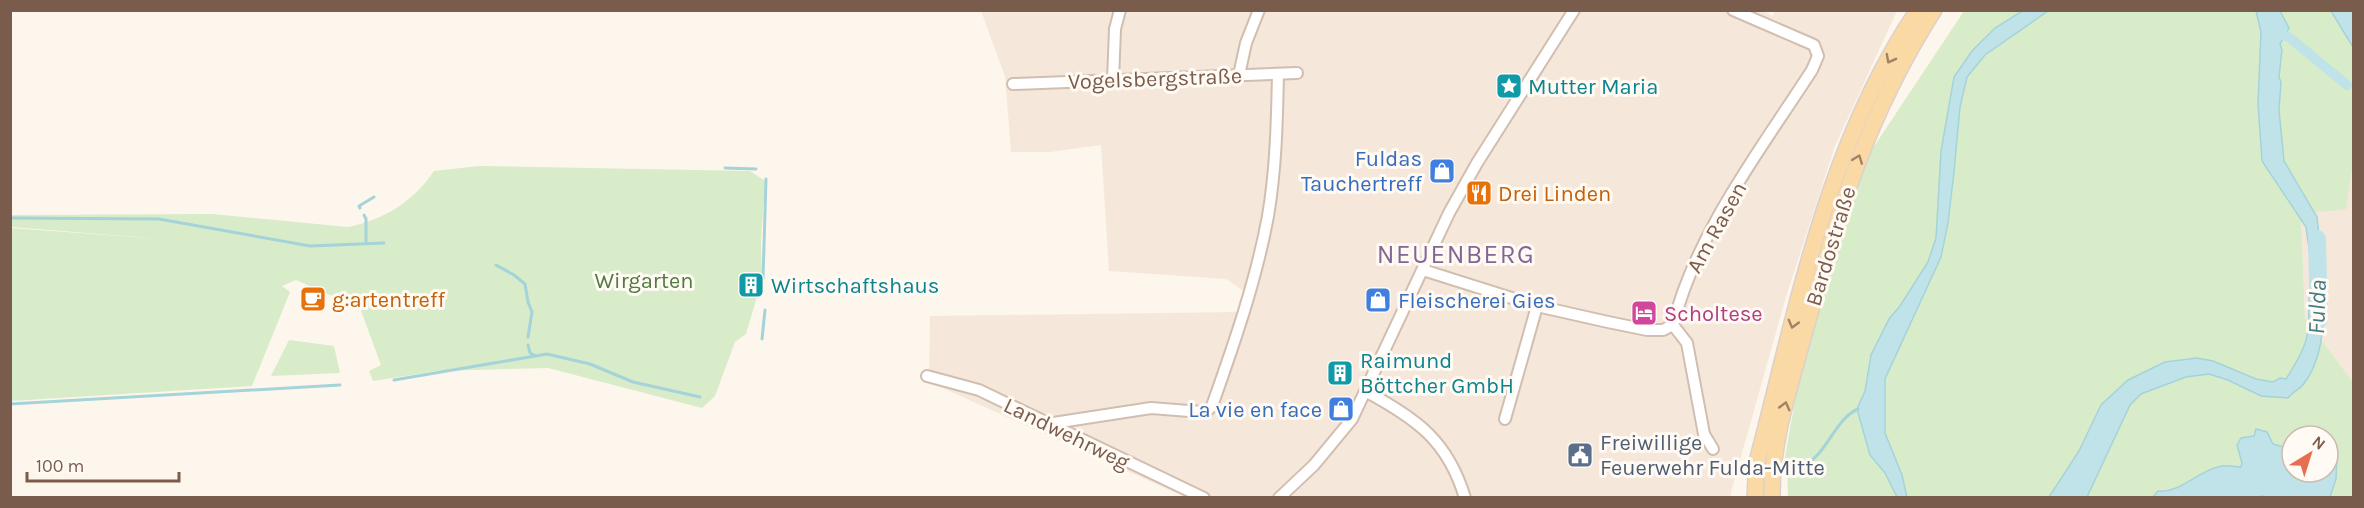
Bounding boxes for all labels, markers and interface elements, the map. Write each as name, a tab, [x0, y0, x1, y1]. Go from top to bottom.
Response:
one-way arrow	[1885, 53, 1897, 64]
street label: Vogelsbergstraße	[1068, 63, 1243, 95]
place icon: Mutter Maria	[1494, 71, 1524, 101]
place label: Mutter Maria	[1528, 74, 1658, 100]
place label: Fuldas Tauchertreff	[1301, 146, 1422, 197]
one-way arrow	[1851, 154, 1863, 165]
shop icon: Fuldas Tauchertreff	[1427, 156, 1457, 186]
street label: Am Rasen	[1681, 177, 1753, 278]
restaurant icon: Drei Linden	[1464, 178, 1494, 208]
place label: Drei Linden	[1498, 181, 1611, 207]
street label: Bardostraße	[1800, 183, 1861, 309]
district label: NEUENBERG	[1377, 239, 1535, 270]
park label: Wirgarten	[594, 268, 694, 294]
building icon: Wirtschaftshaus	[736, 270, 766, 300]
place label: Wirtschaftshaus	[771, 273, 939, 299]
water label: Fulda	[2302, 279, 2332, 335]
cafe icon: g:artentreff	[298, 284, 328, 314]
shop icon: Fleischerei Gies	[1363, 285, 1393, 315]
place label: g:artentreff	[332, 287, 445, 313]
place label: Fleischerei Gies	[1398, 288, 1556, 314]
hotel icon: Scholtese	[1629, 298, 1659, 328]
place label: Scholtese	[1664, 301, 1763, 327]
one-way arrow	[1788, 318, 1801, 328]
place label: Raimund Böttcher GmbH	[1360, 348, 1514, 399]
building icon: Raimund Böttcher GmbH	[1325, 358, 1355, 388]
street label: Landwehrweg	[999, 392, 1134, 476]
shop icon: La vie en face	[1326, 394, 1356, 424]
place label: La vie en face	[1188, 397, 1322, 423]
one-way arrow	[1778, 401, 1790, 412]
north arrow	[2280, 424, 2340, 484]
place label: Freiwillige Feuerwehr Fulda-Mitte	[1600, 430, 1825, 481]
text: N	[2309, 432, 2329, 454]
public building icon: Freiwillige Feuerwehr Fulda-Mitte	[1565, 440, 1595, 470]
scale bar	[27, 445, 178, 483]
text: 100 m	[36, 455, 84, 477]

